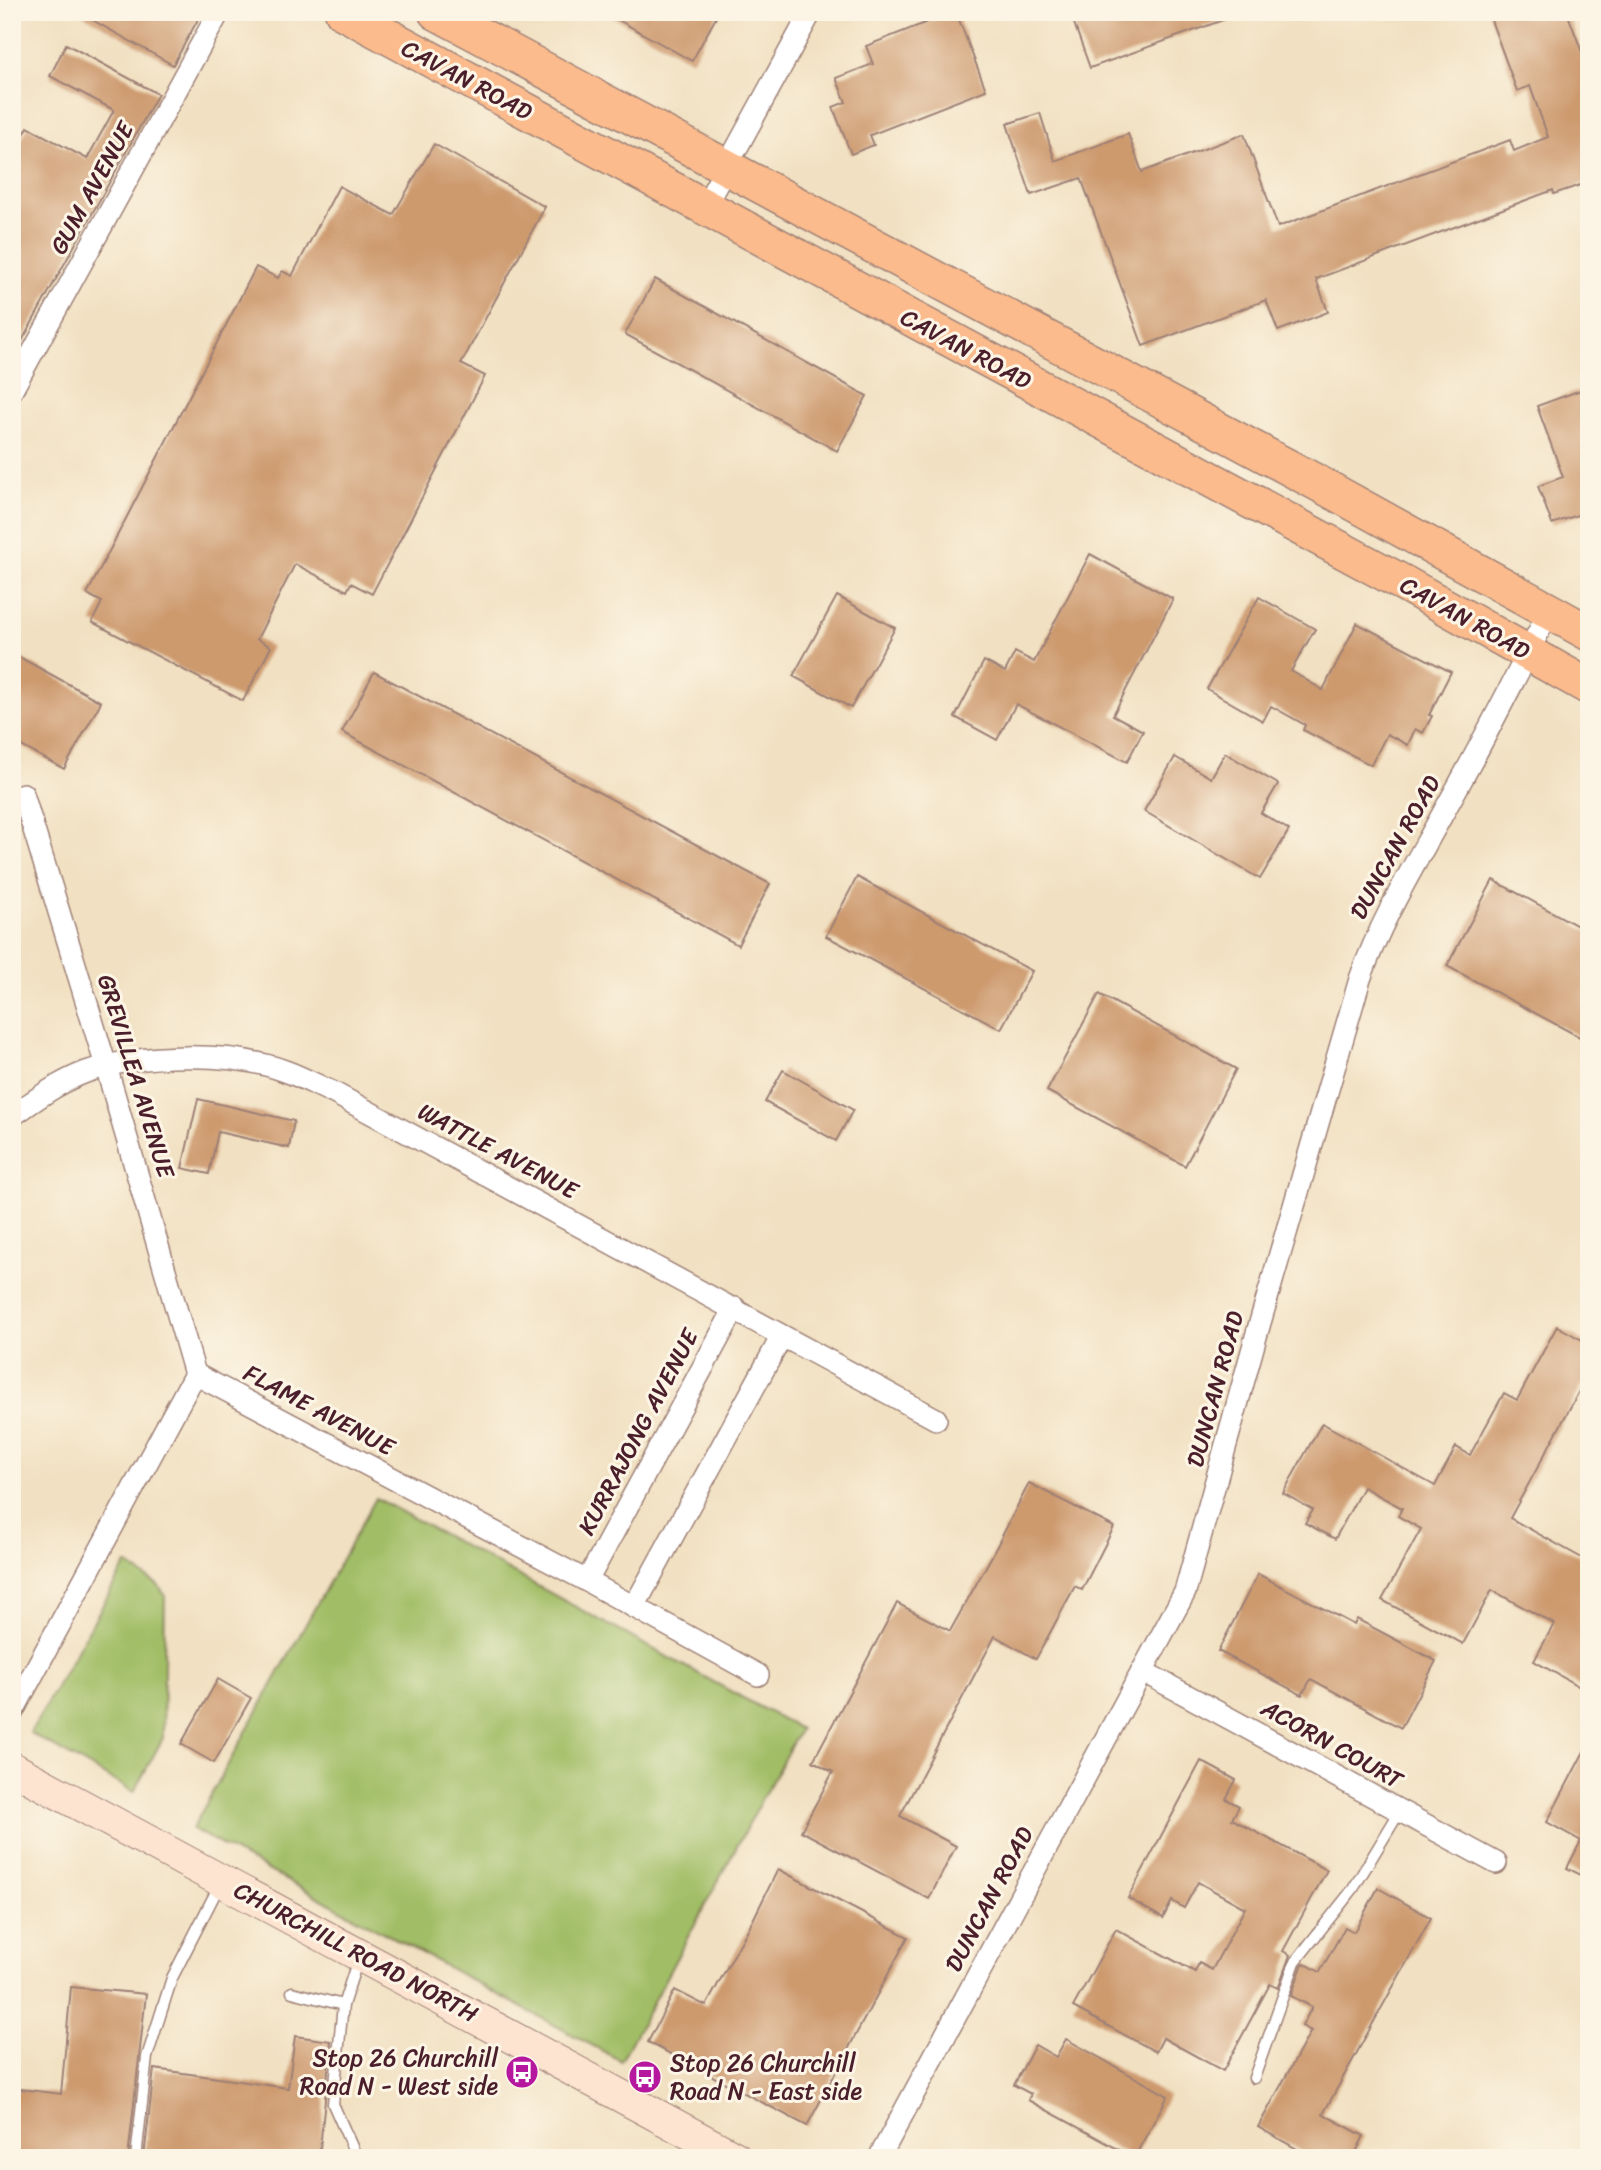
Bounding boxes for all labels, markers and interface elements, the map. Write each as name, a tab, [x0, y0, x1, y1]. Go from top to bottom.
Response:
street label: CAVAN ROAD	[394, 28, 541, 133]
street label: GUM AVENUE	[38, 112, 147, 262]
street label: CAVAN ROAD	[893, 297, 1040, 402]
street label: CAVAN ROAD	[1392, 565, 1539, 672]
street label: DUNCAN ROAD	[1338, 767, 1452, 927]
street label: GREVILLEA AVENUE	[85, 969, 187, 1185]
street label: WATTLE AVENUE	[410, 1091, 587, 1212]
street label: DUNCAN ROAD	[1174, 1306, 1256, 1472]
street label: KURRAJONG AVENUE	[566, 1320, 711, 1543]
street label: FLAME AVENUE	[236, 1352, 404, 1468]
street label: ACORN COURT	[1252, 1687, 1413, 1801]
street label: DUNCAN ROAD	[933, 1818, 1045, 1980]
street label: CHURCHILL ROAD NORTH	[226, 1870, 486, 2034]
place label: Stop 26 Churchill Road N - West side	[300, 2037, 499, 2107]
place label: Stop 26 Churchill Road N - East side	[670, 2042, 862, 2112]
bus stop icon: Stop 26 Churchill Road N - West side	[503, 2053, 541, 2091]
bus stop icon: Stop 26 Churchill Road N - East side	[626, 2058, 664, 2096]

